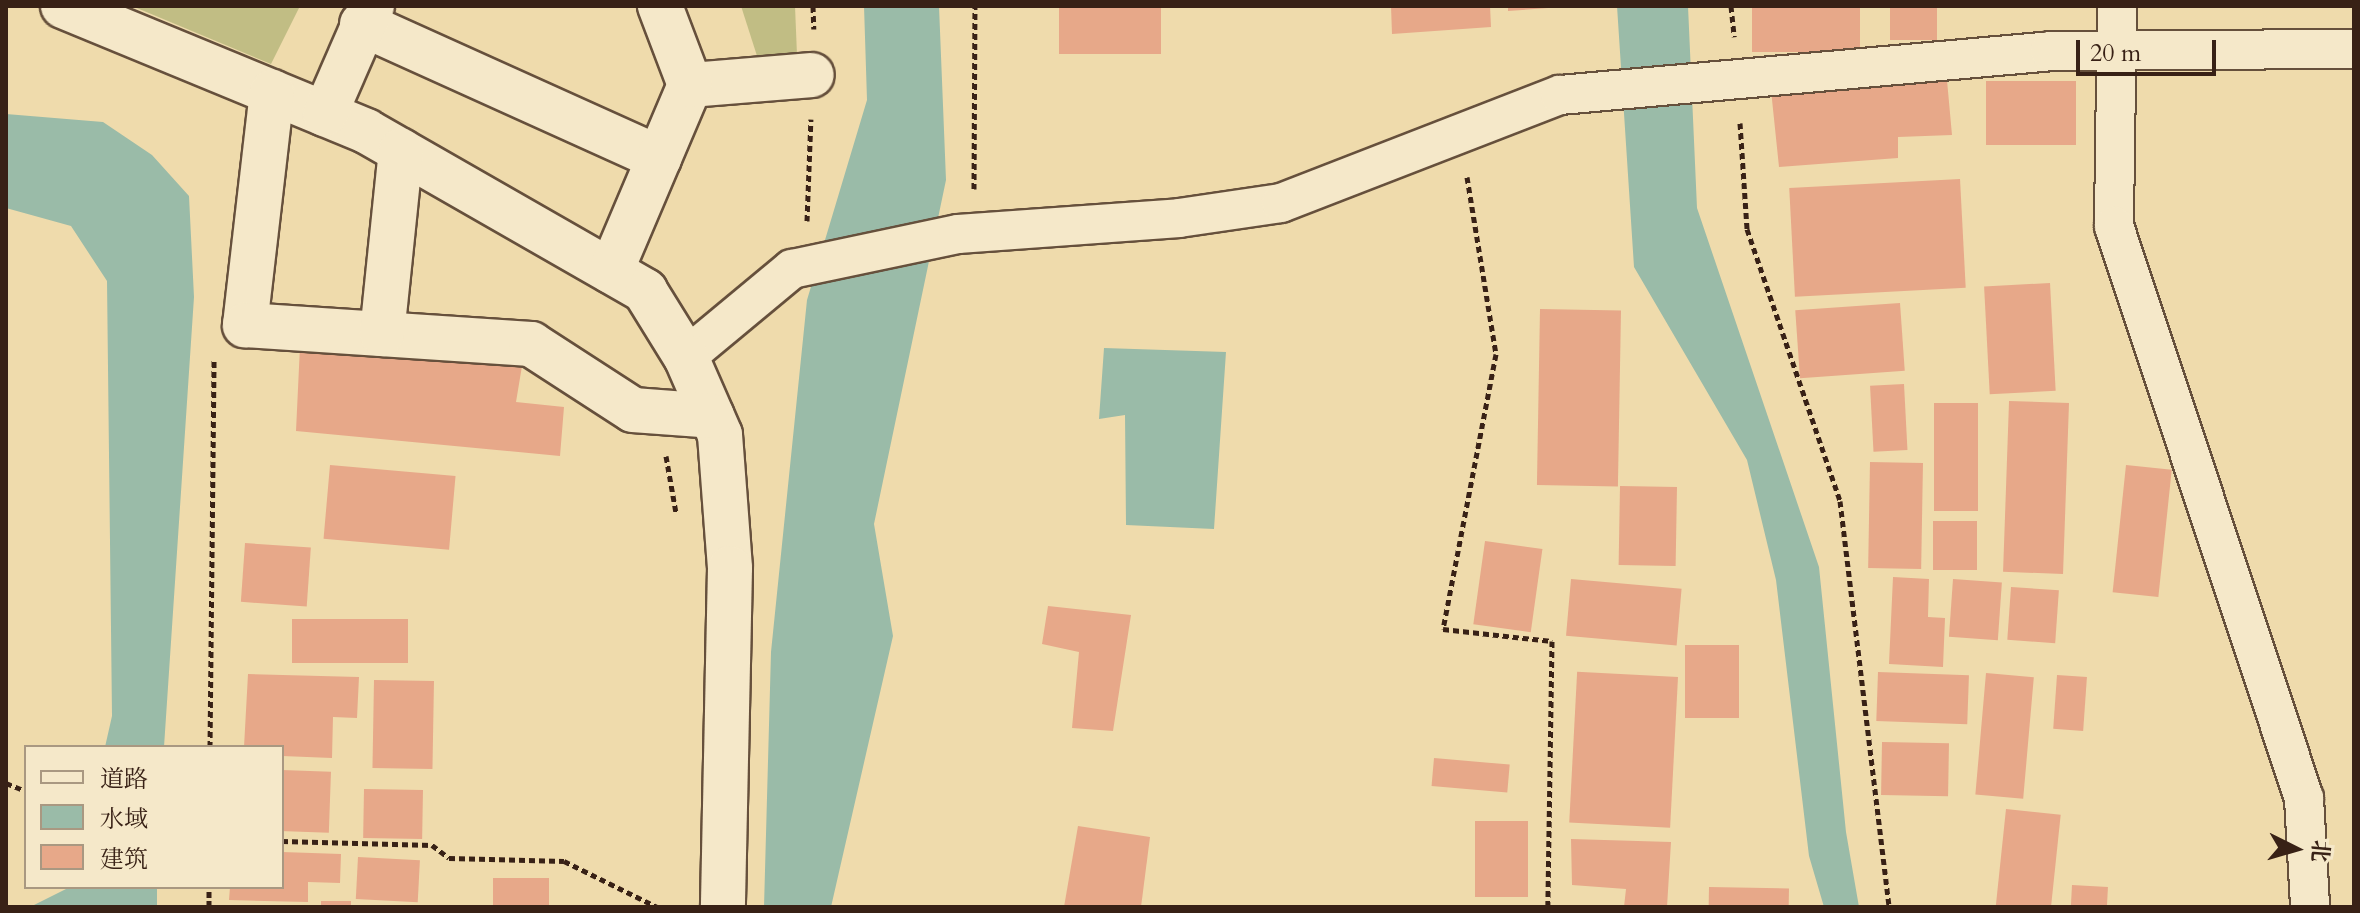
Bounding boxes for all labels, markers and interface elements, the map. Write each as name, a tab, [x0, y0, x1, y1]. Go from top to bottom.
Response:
scale bar	[2080, 24, 2220, 74]
text: 20 m	[2090, 37, 2141, 70]
legend	[24, 745, 284, 889]
text: 道路	[100, 763, 148, 796]
text: 水域	[100, 803, 148, 836]
north arrow	[2256, 809, 2336, 889]
text: 北	[2304, 839, 2336, 863]
text: 建筑	[100, 843, 148, 876]

